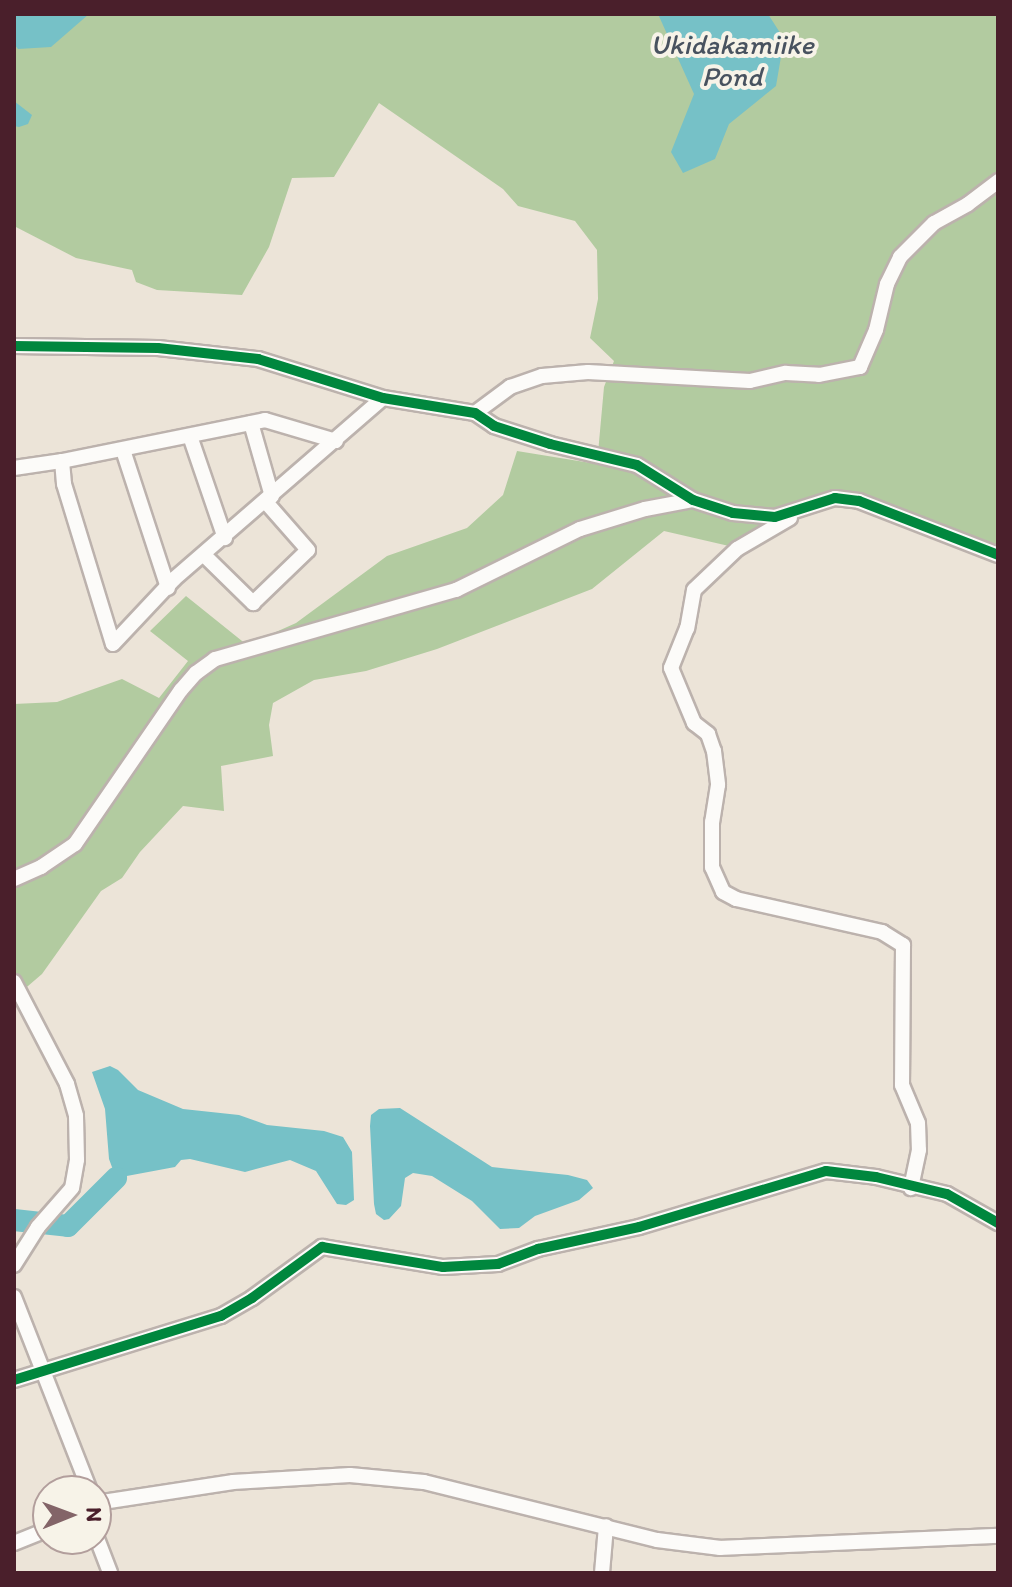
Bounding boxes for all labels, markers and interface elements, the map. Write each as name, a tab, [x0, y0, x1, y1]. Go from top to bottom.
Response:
water label: Ukidakamiike Pond	[650, 27, 814, 93]
north arrow	[32, 1475, 112, 1555]
text: N	[81, 1507, 108, 1522]

